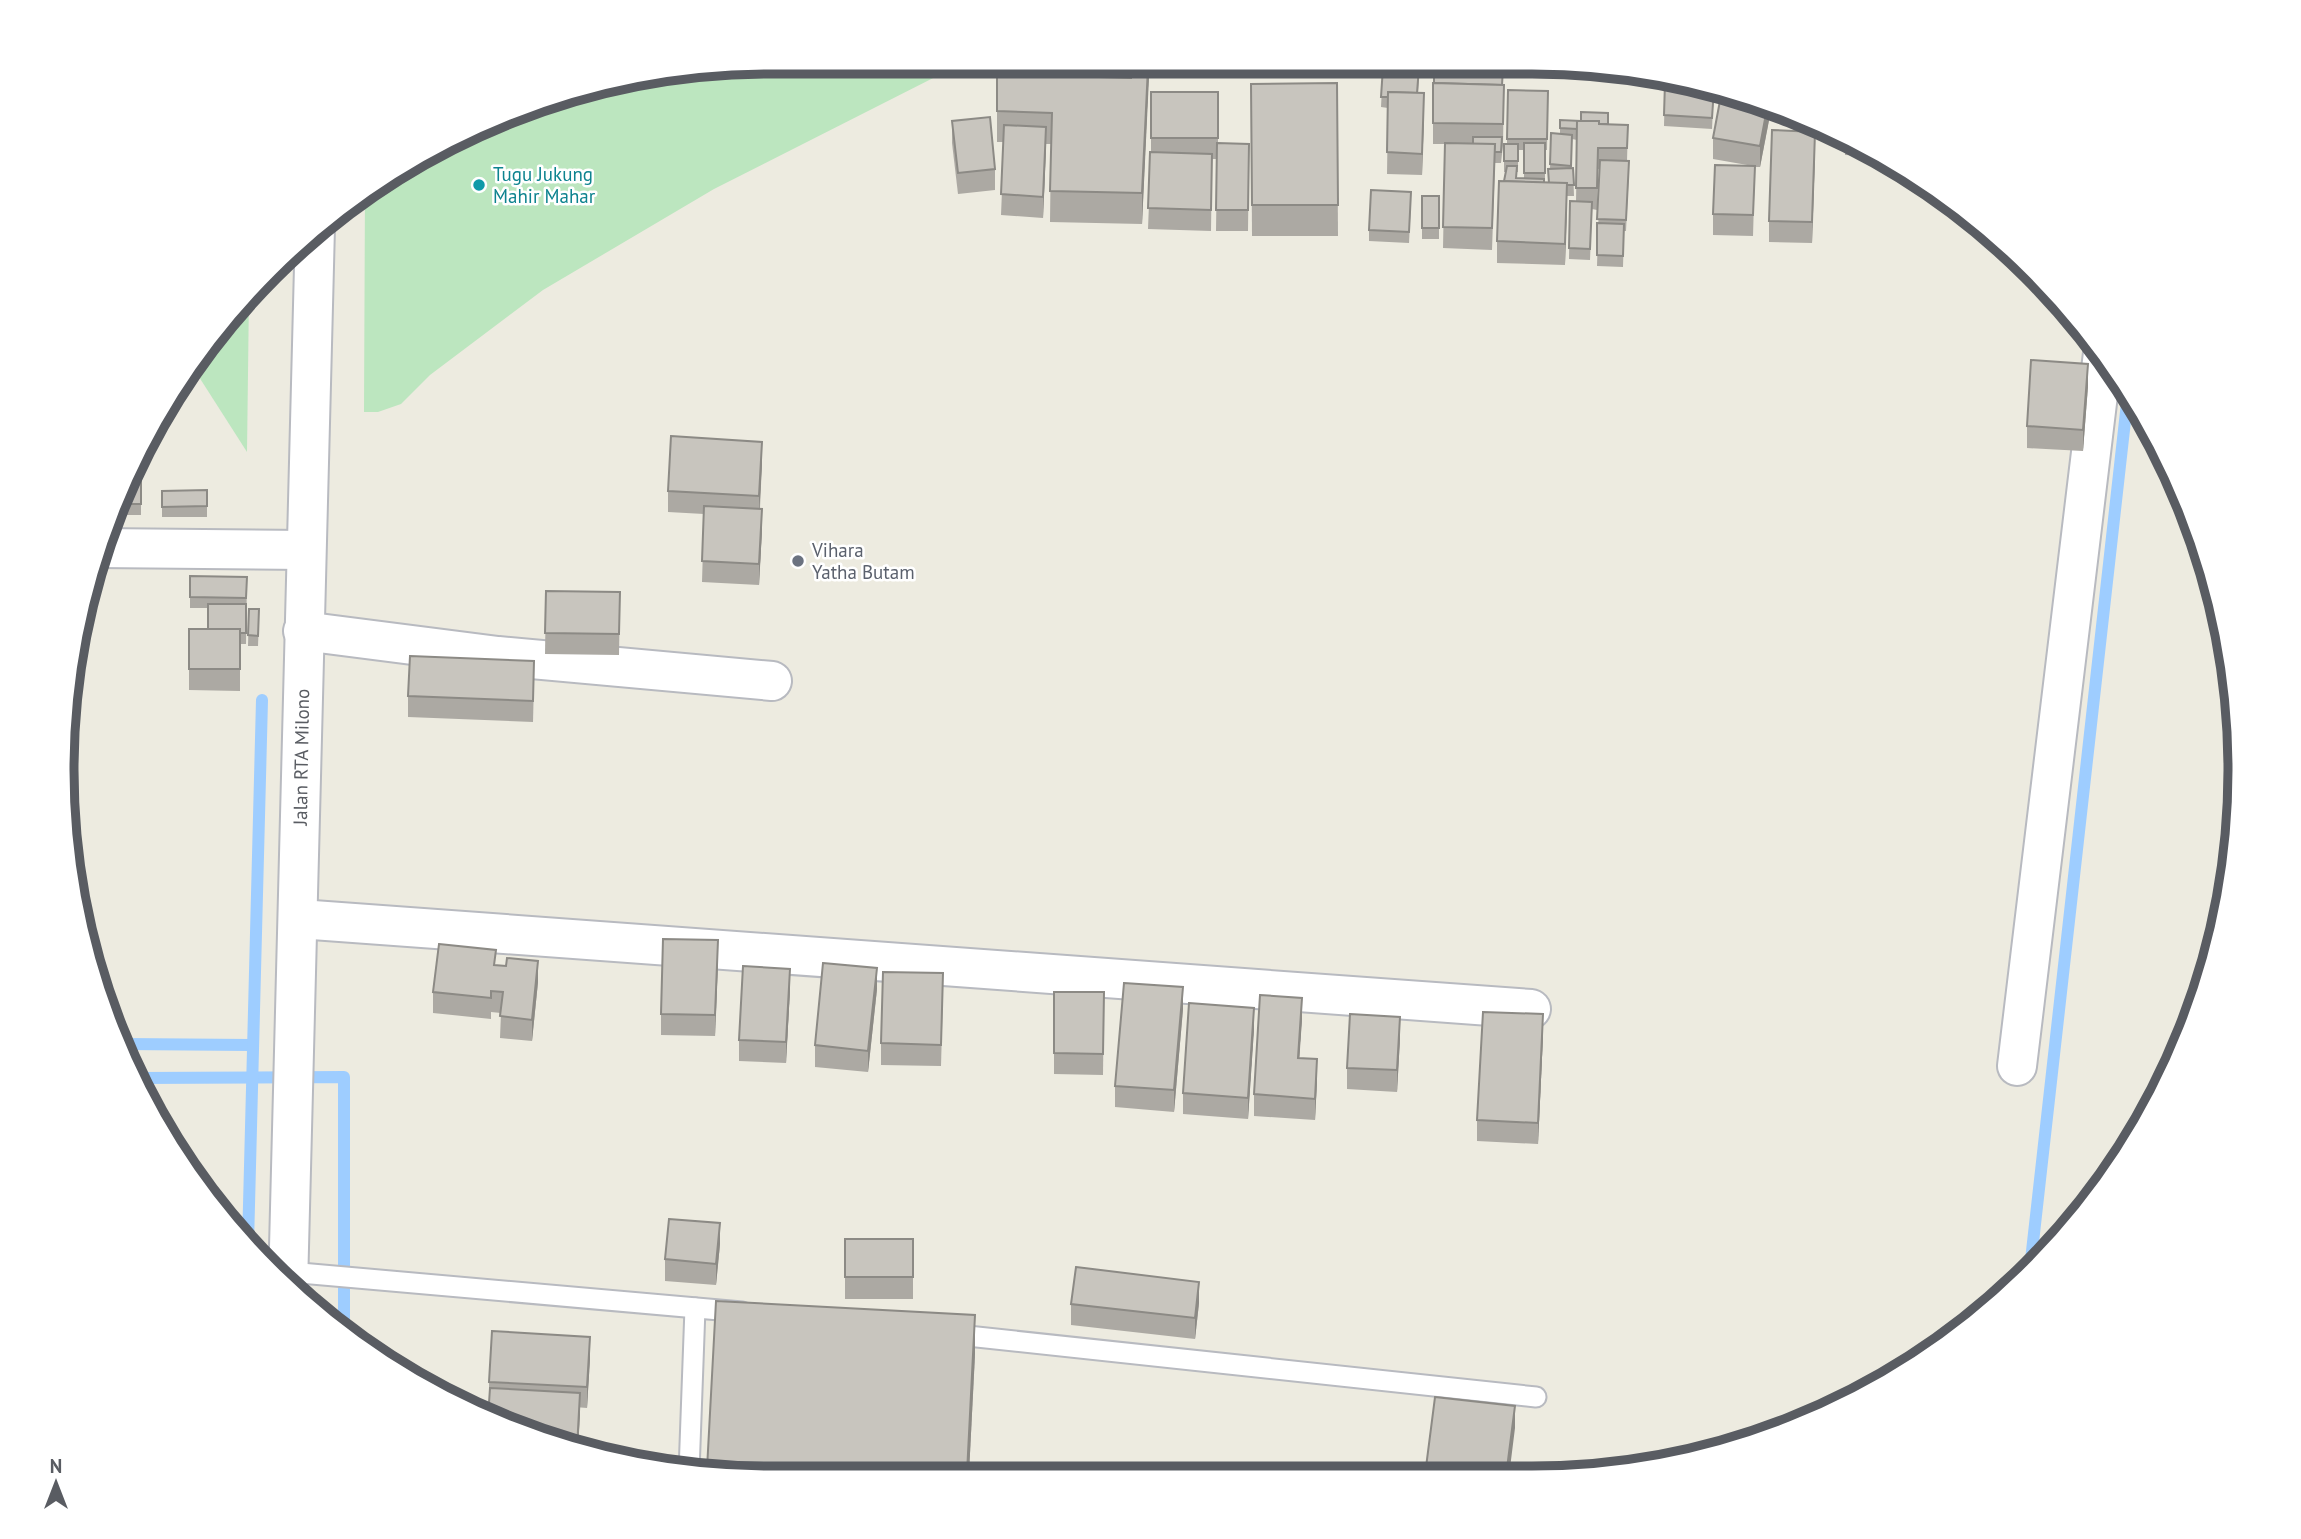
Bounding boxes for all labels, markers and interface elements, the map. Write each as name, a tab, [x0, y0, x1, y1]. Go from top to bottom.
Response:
place label: Tugu Jukung Mahir Mahar	[493, 162, 596, 208]
marker: Tugu Jukung Mahir Mahar	[471, 177, 487, 193]
place label: Vihara Yatha Butam	[811, 538, 915, 584]
marker: Vihara Yatha Butam	[790, 553, 806, 569]
street label: Jalan RTA Milono	[288, 688, 314, 827]
north arrow	[21, 1448, 91, 1518]
text: N	[50, 1454, 62, 1478]

